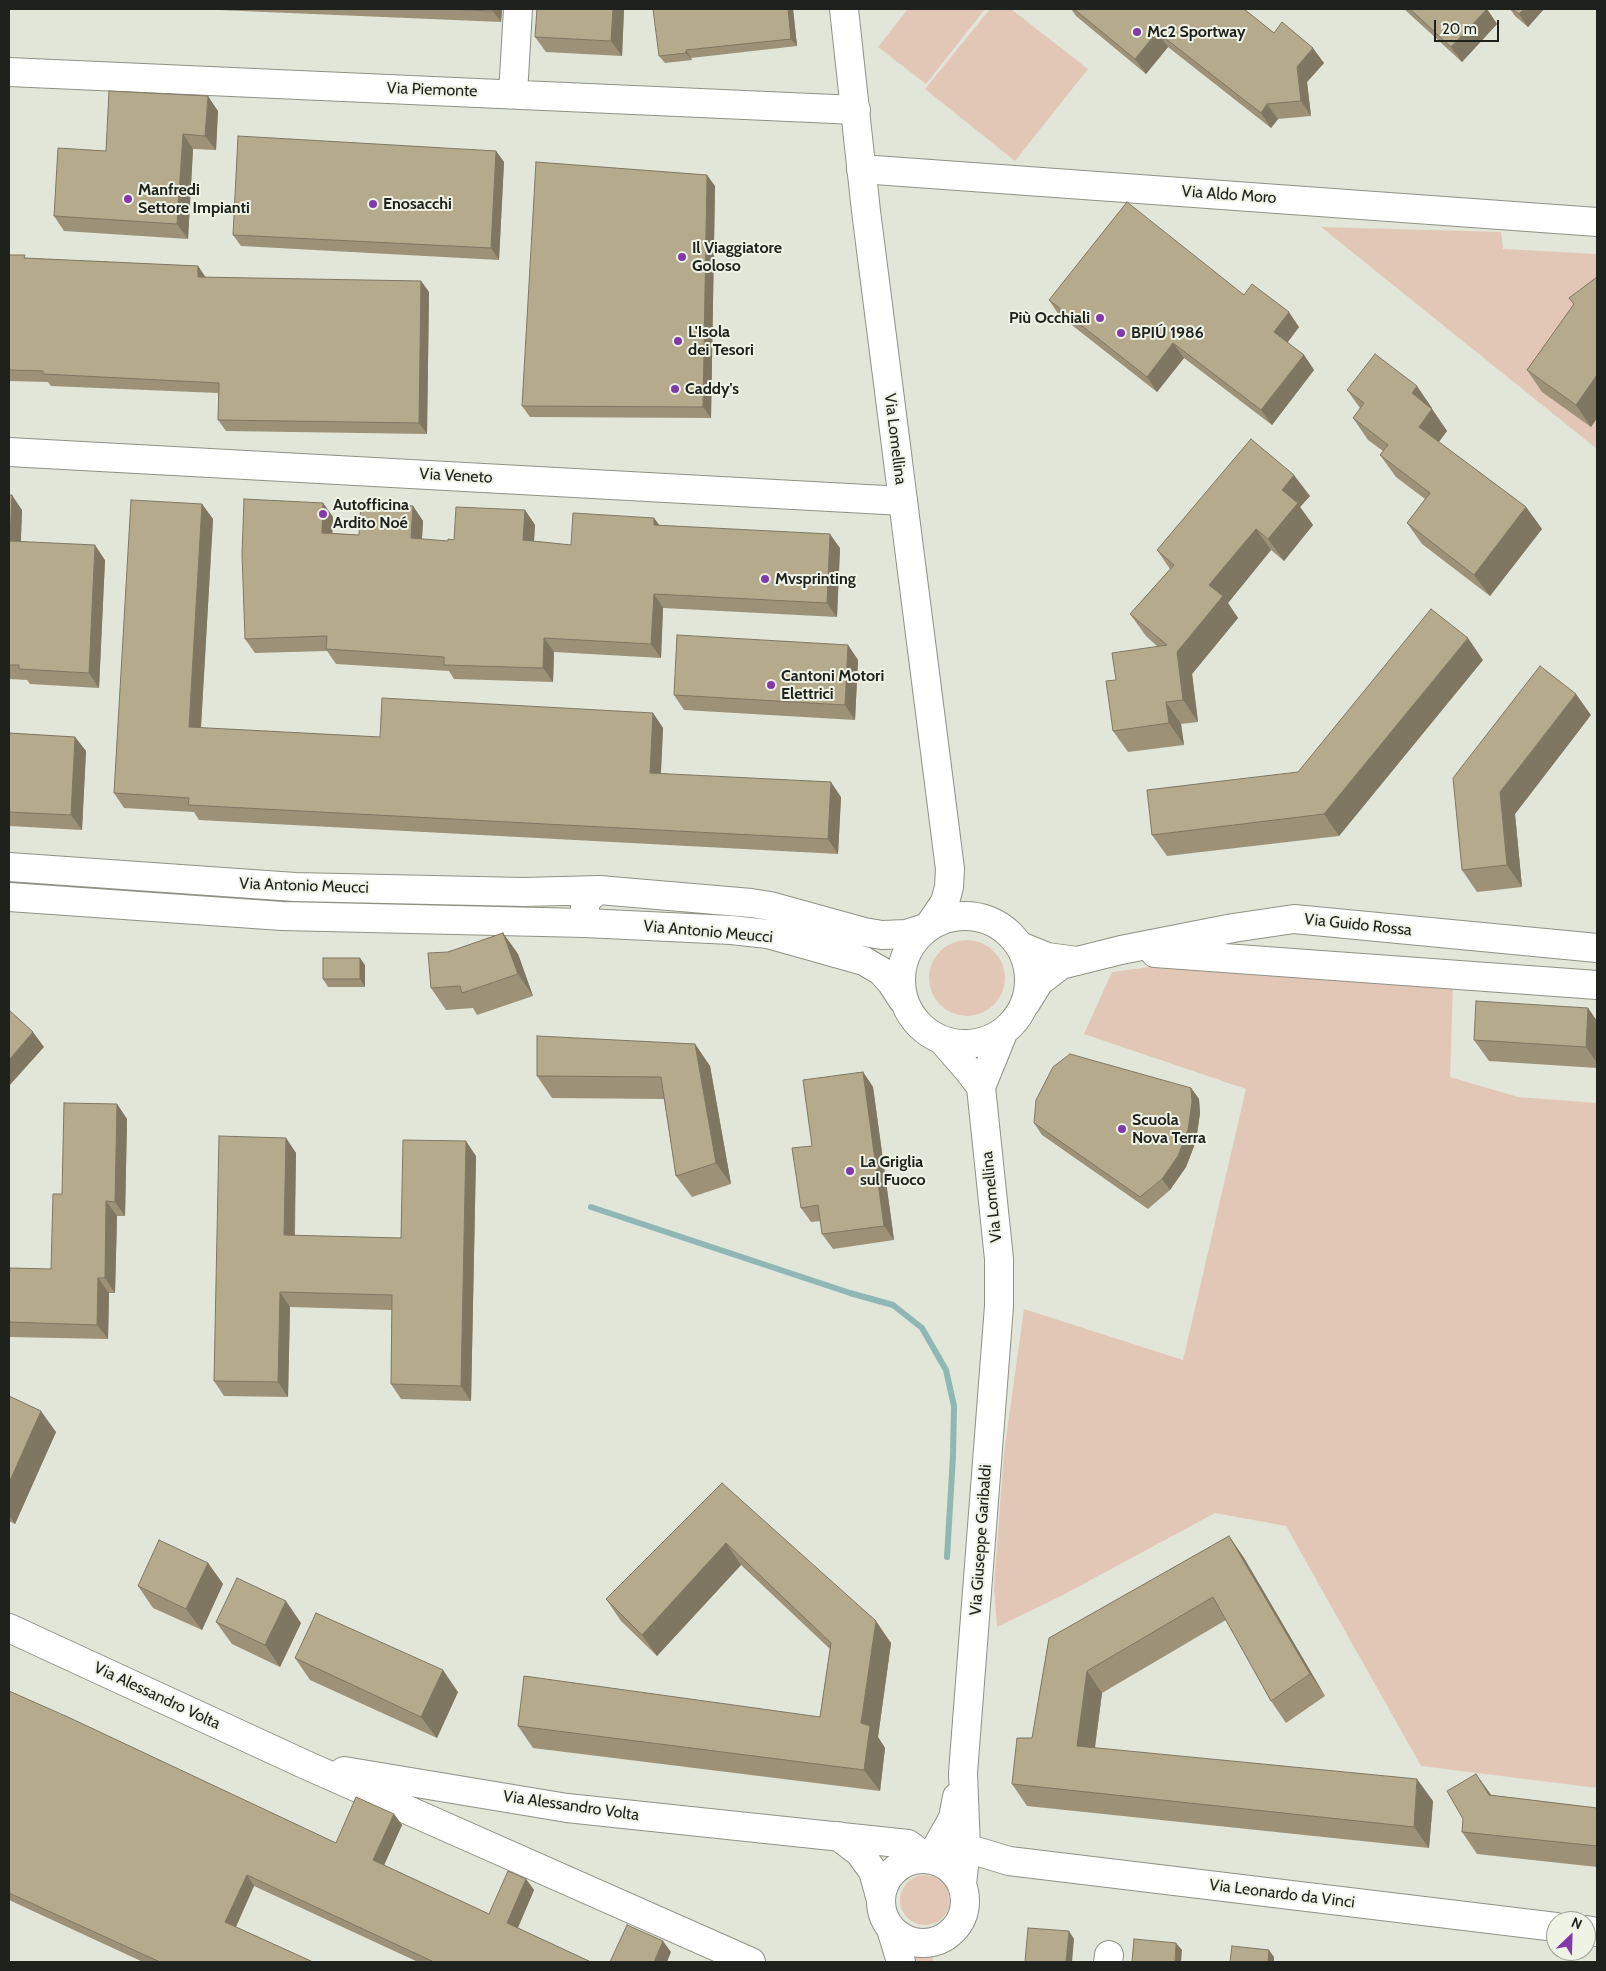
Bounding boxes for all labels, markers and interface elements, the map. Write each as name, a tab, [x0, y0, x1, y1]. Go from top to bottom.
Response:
scale bar	[1436, 10, 1501, 42]
text: 20 m	[1442, 20, 1477, 38]
place label: Mc2 Sportway	[1147, 22, 1245, 42]
marker: Mc2 Sportway	[1131, 26, 1143, 38]
street label: Via Piemonte	[386, 79, 478, 101]
place label: Manfredi Settore Impianti	[138, 180, 250, 218]
street label: Via Aldo Moro	[1181, 182, 1277, 208]
marker: Manfredi Settore Impianti	[122, 193, 134, 205]
place label: Enosacchi	[383, 194, 452, 214]
marker: Enosacchi	[367, 198, 379, 210]
place label: Il Viaggiatore Goloso	[692, 238, 782, 276]
marker: Il Viaggiatore Goloso	[676, 251, 688, 263]
place label: Più Occhiali	[1009, 308, 1090, 328]
marker: Più Occhiali	[1094, 312, 1106, 324]
place label: L'Isola dei Tesori	[688, 322, 754, 360]
place label: BPIÚ 1986	[1131, 323, 1204, 343]
marker: BPIÚ 1986	[1115, 327, 1127, 339]
marker: L'Isola dei Tesori	[672, 335, 684, 347]
place label: Caddy's	[685, 379, 739, 399]
marker: Caddy's	[669, 383, 681, 395]
street label: Via Lomellina	[880, 392, 910, 486]
street label: Via Veneto	[419, 464, 493, 488]
place label: Autofficina Ardito Noé	[333, 495, 409, 533]
marker: Autofficina Ardito Noé	[317, 508, 329, 520]
place label: Mvsprinting	[775, 569, 856, 589]
marker: Mvsprinting	[759, 573, 771, 585]
place label: Cantoni Motori Elettrici	[781, 666, 884, 704]
marker: Cantoni Motori Elettrici	[765, 679, 777, 691]
street label: Via Antonio Meucci	[239, 874, 369, 898]
street label: Via Guido Rossa	[1303, 910, 1413, 940]
street label: Via Antonio Meucci	[642, 917, 774, 947]
place label: Scuola Nova Terra	[1132, 1110, 1206, 1148]
marker: Scuola Nova Terra	[1116, 1123, 1128, 1135]
street label: Via Lomellina	[978, 1150, 1006, 1244]
place label: La Griglia sul Fuoco	[860, 1152, 926, 1190]
marker: La Griglia sul Fuoco	[844, 1165, 856, 1177]
street label: Via Giuseppe Garibaldi	[966, 1464, 996, 1616]
street label: Via Alessandro Volta	[91, 1658, 223, 1734]
street label: Via Alessandro Volta	[502, 1787, 640, 1825]
street label: Via Leonardo da Vinci	[1208, 1876, 1356, 1912]
north arrow	[1546, 1911, 1596, 1961]
text: N	[1569, 1913, 1585, 1933]

